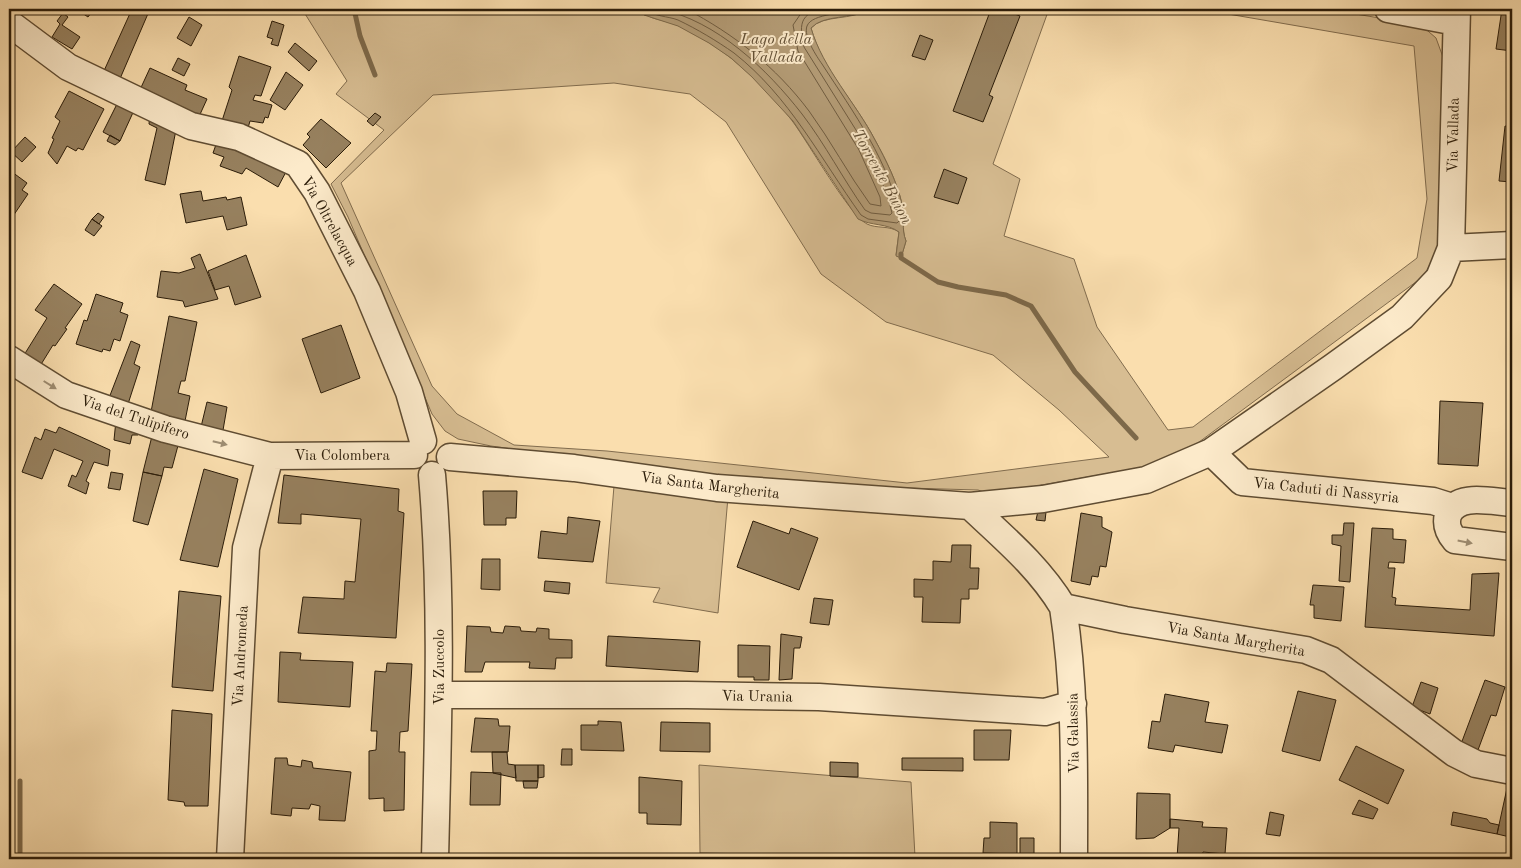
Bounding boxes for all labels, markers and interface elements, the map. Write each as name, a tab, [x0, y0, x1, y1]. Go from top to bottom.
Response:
water label: Lago della Vallada	[739, 32, 812, 66]
street label: Via Vallada	[1446, 97, 1463, 173]
water label: Torrente Buion	[849, 127, 914, 227]
street label: Via Oltrelacqua	[298, 174, 360, 270]
one-way arrow	[44, 380, 57, 390]
street label: Via del Tulipifero	[78, 394, 191, 443]
one-way arrow	[212, 439, 227, 447]
street label: Via Colombera	[294, 449, 390, 464]
street label: Via Santa Margherita	[639, 470, 781, 503]
street label: Via Caduti di Nassyria	[1252, 476, 1400, 507]
one-way arrow	[1458, 538, 1473, 546]
street label: Via Andromeda	[231, 604, 252, 707]
street label: Via Santa Margherita	[1165, 621, 1307, 660]
street label: Via Zuccolo	[433, 629, 448, 705]
street label: Via Urania	[721, 689, 793, 706]
street label: Via Galassia	[1066, 692, 1083, 773]

